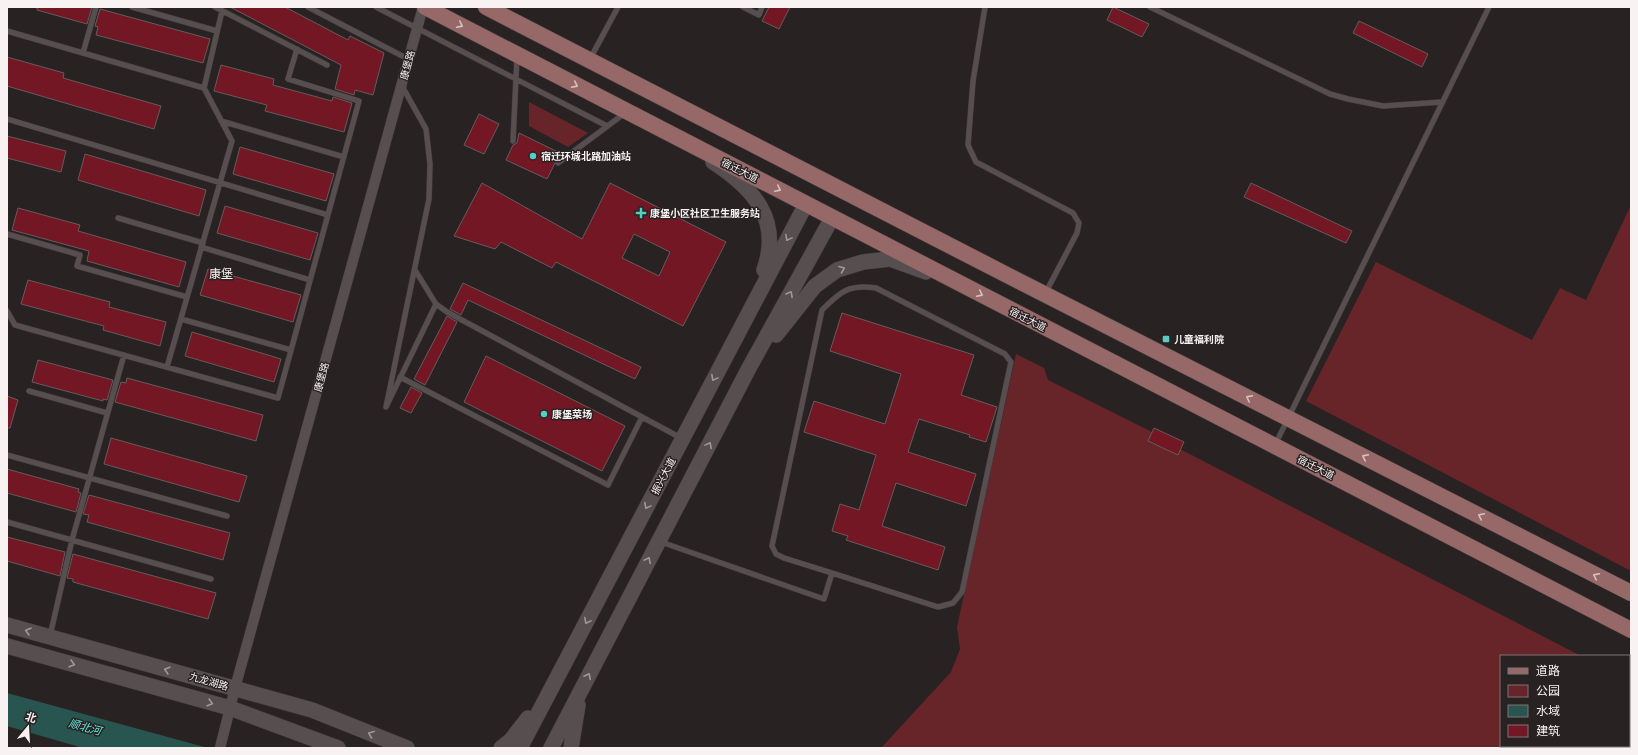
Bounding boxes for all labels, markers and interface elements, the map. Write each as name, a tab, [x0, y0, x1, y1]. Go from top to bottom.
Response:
one-way arrow	[456, 20, 463, 28]
street label: 康堡路	[398, 49, 417, 81]
one-way arrow	[571, 80, 579, 87]
place label: 宿迁环城北路加油站	[541, 150, 631, 162]
marker: 宿迁环城北路加油站	[528, 151, 538, 161]
street label: 宿迁大道	[719, 156, 760, 184]
one-way arrow	[774, 185, 781, 192]
marker: 康堡小区社区卫生服务站	[635, 207, 647, 219]
place label: 康堡小区社区卫生服务站	[650, 207, 760, 219]
one-way arrow	[785, 234, 792, 241]
one-way arrow	[838, 266, 845, 274]
district label: 康堡	[209, 267, 233, 280]
one-way arrow	[976, 289, 984, 297]
one-way arrow	[786, 291, 793, 298]
street label: 宿迁大道	[1007, 305, 1048, 333]
marker: 儿童福利院	[1161, 334, 1171, 344]
place label: 儿童福利院	[1174, 334, 1224, 345]
street label: 康堡路	[312, 361, 331, 393]
one-way arrow	[711, 374, 719, 381]
one-way arrow	[1246, 395, 1253, 403]
marker: 康堡菜场	[539, 409, 549, 419]
place label: 康堡菜场	[552, 409, 592, 420]
one-way arrow	[704, 442, 711, 450]
street label: 宿迁大道	[1295, 453, 1336, 481]
one-way arrow	[1362, 454, 1369, 462]
street label: 振兴大道	[649, 456, 678, 496]
one-way arrow	[645, 501, 652, 509]
one-way arrow	[1477, 513, 1485, 521]
one-way arrow	[643, 557, 651, 565]
one-way arrow	[1593, 573, 1601, 580]
one-way arrow	[584, 617, 592, 624]
one-way arrow	[25, 627, 32, 636]
legend	[1500, 655, 1630, 747]
one-way arrow	[68, 659, 75, 668]
text: 道路	[1536, 664, 1560, 677]
one-way arrow	[164, 666, 170, 674]
street label: 九龙湖路	[188, 671, 230, 692]
one-way arrow	[584, 673, 591, 680]
text: 公园	[1536, 684, 1560, 697]
one-way arrow	[206, 698, 213, 707]
text: 水域	[1536, 704, 1560, 717]
north arrow	[8, 707, 48, 747]
text: 北	[24, 710, 38, 725]
water label: 顺北河	[68, 717, 104, 738]
text: 建筑	[1536, 724, 1560, 737]
one-way arrow	[367, 730, 374, 738]

